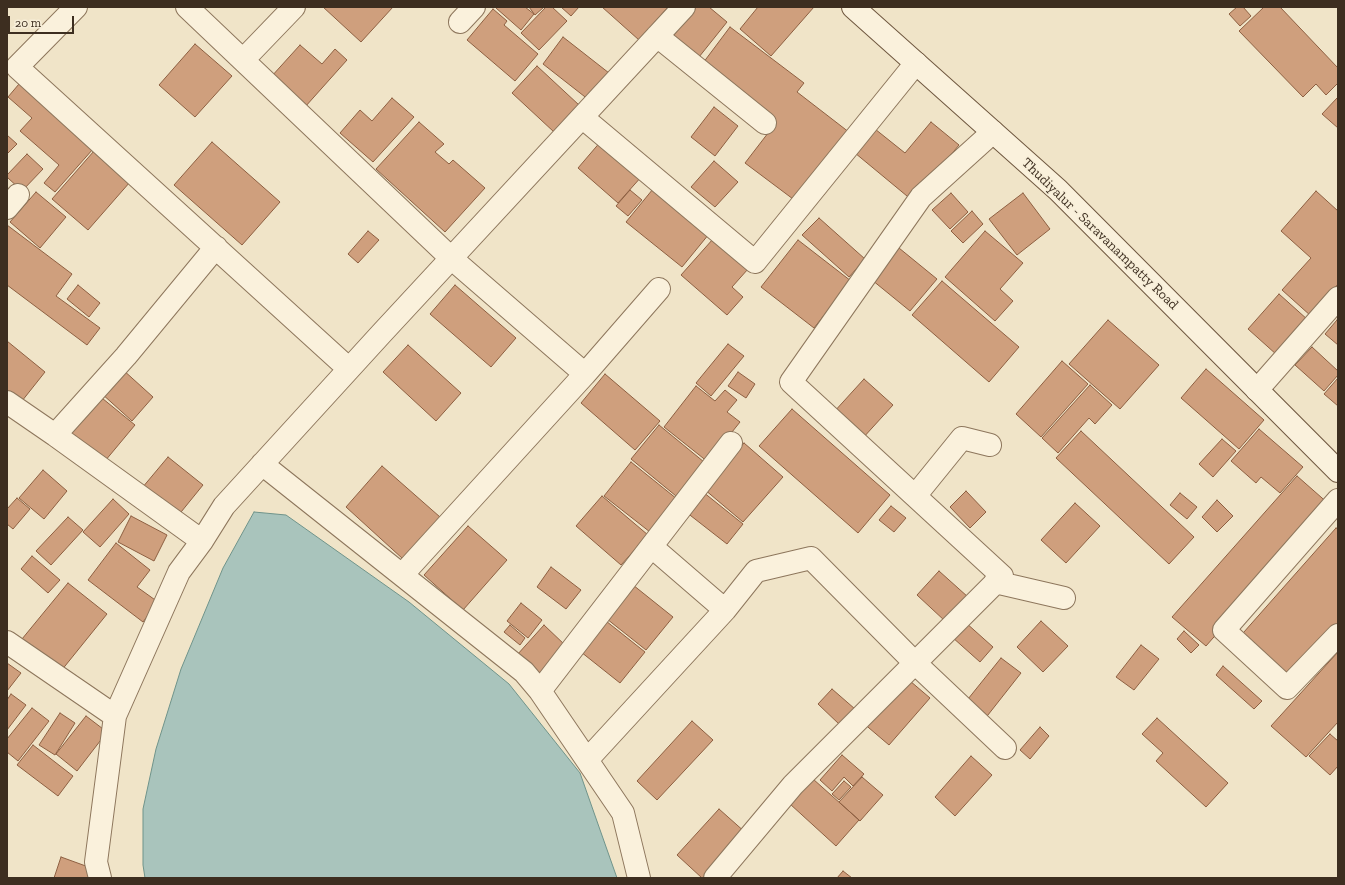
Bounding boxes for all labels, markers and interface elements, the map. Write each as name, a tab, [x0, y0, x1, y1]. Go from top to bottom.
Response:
scale bar	[10, 8, 76, 34]
text: 20 m	[15, 16, 41, 30]
street label: Thudiyalur - Saravanampatty Road	[1018, 155, 1182, 313]

